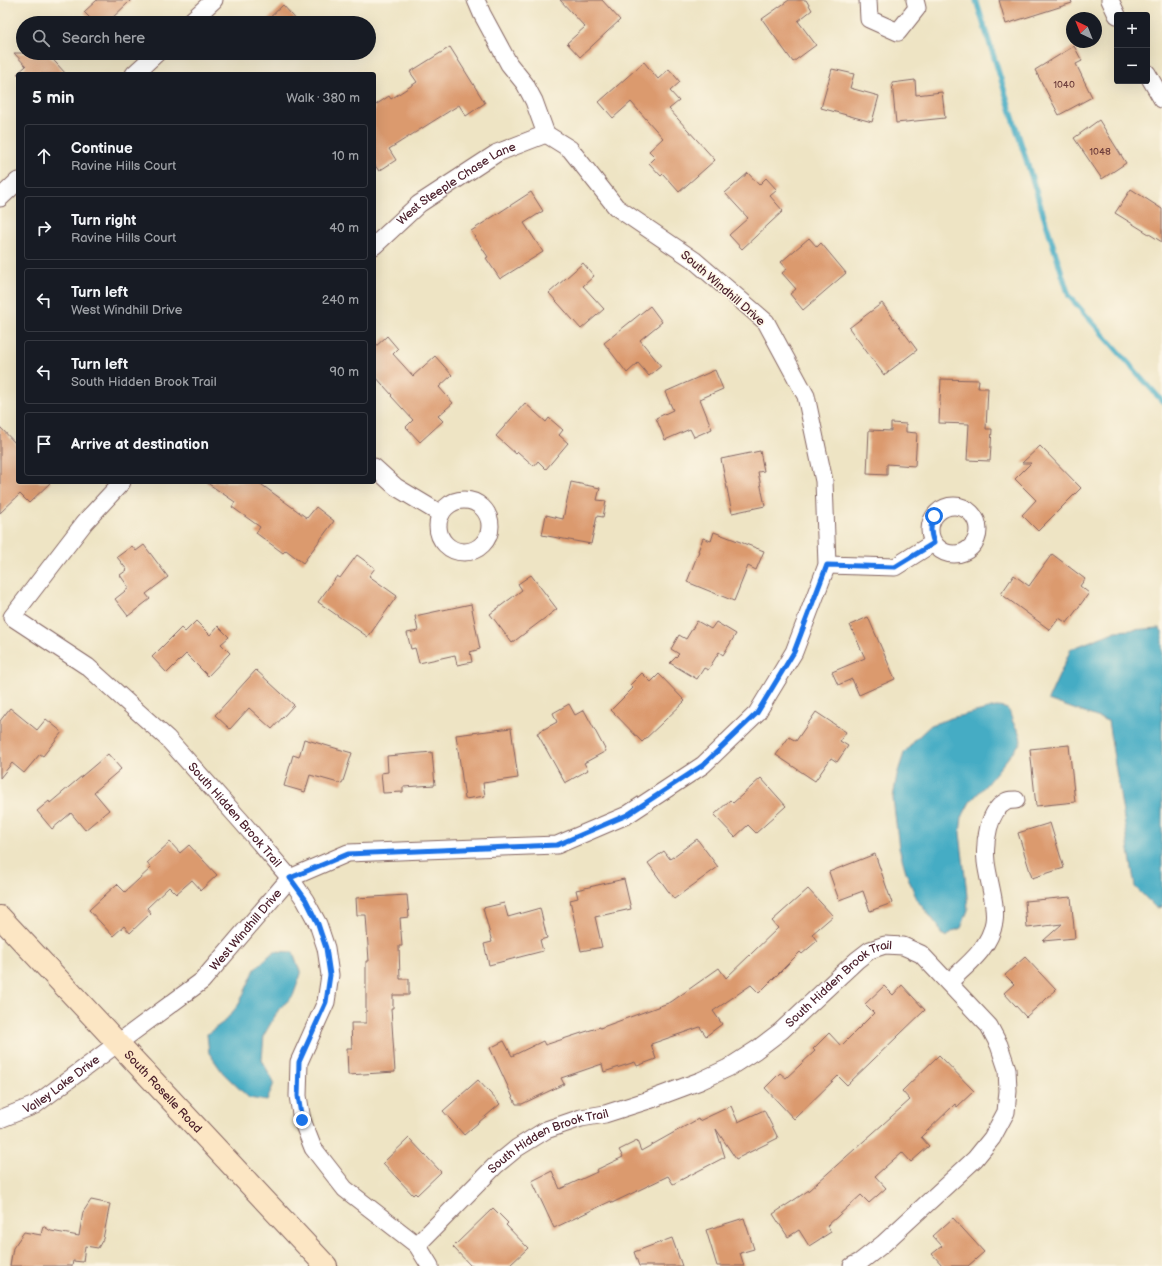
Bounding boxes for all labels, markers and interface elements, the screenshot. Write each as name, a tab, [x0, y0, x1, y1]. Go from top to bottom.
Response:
north arrow	[1066, 12, 1102, 48]
map controls	[1114, 12, 1150, 84]
button: +	[1114, 12, 1150, 48]
search box	[16, 16, 376, 60]
icon: search	[30, 27, 52, 49]
text: Search here	[62, 29, 145, 48]
button: −	[1114, 48, 1150, 84]
house number: 1040	[1053, 79, 1075, 91]
text: 5 min	[32, 88, 75, 108]
text: Walk · 380 m	[286, 90, 360, 106]
text: Continue	[71, 139, 133, 158]
street label: West Steeple Chase Lane	[394, 139, 518, 229]
icon: ahead	[33, 145, 55, 167]
house number: 1048	[1089, 146, 1111, 158]
text: 10 m	[332, 148, 359, 164]
text: Ravine Hills Court	[71, 158, 176, 174]
text: Turn right	[71, 211, 136, 230]
icon: right	[33, 217, 55, 239]
text: 40 m	[329, 220, 359, 236]
text: Ravine Hills Court	[71, 230, 176, 246]
street label: South Windhill Drive	[677, 248, 768, 329]
text: Turn left	[71, 283, 128, 302]
icon: left	[33, 289, 55, 311]
text: 240 m	[322, 292, 359, 308]
text: West Windhill Drive	[71, 302, 182, 318]
text: Turn left	[71, 355, 128, 374]
icon: left	[33, 361, 55, 383]
text: 90 m	[330, 364, 359, 380]
text: South Hidden Brook Trail	[71, 374, 217, 390]
icon: arrive	[33, 433, 55, 455]
text: Arrive at destination	[71, 435, 209, 454]
route start	[925, 507, 943, 525]
street label: South Hidden Brook Trail	[184, 760, 285, 871]
street label: West Windhill Drive	[207, 886, 285, 974]
street label: South Hidden Brook Trail	[783, 938, 892, 1031]
street label: South Roselle Road	[121, 1048, 205, 1136]
street label: Valley Lake Drive	[21, 1052, 103, 1117]
street label: South Hidden Brook Trail	[485, 1106, 611, 1177]
route end	[293, 1111, 311, 1129]

